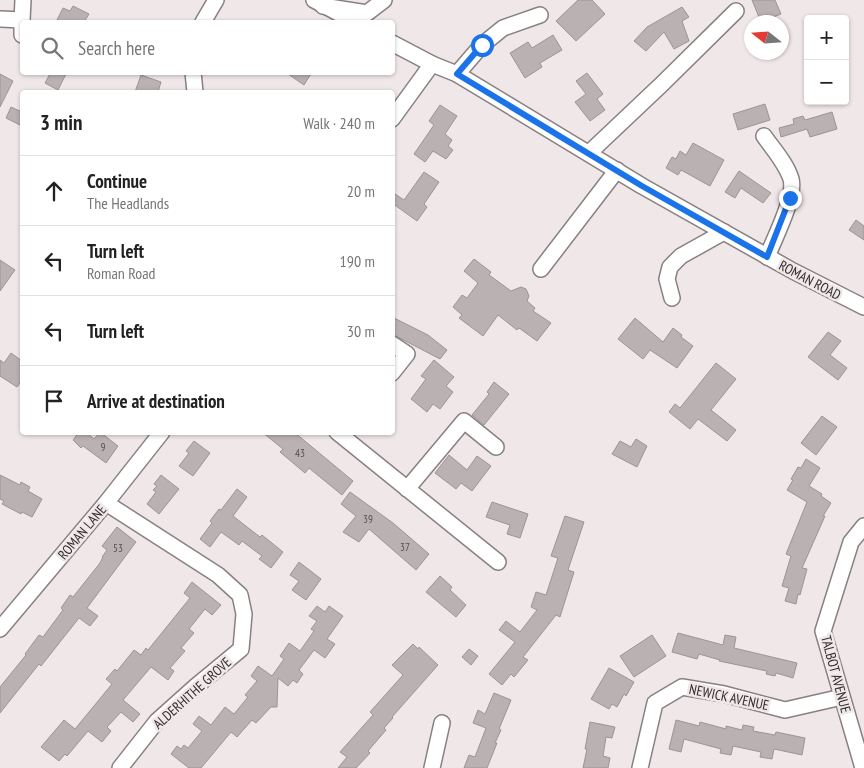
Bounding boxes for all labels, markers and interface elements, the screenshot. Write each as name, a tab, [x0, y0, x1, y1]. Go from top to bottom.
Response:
north arrow	[744, 15, 789, 60]
map controls	[804, 15, 849, 105]
button: +	[804, 15, 849, 60]
search box	[20, 20, 395, 75]
icon: search	[38, 34, 66, 62]
route start	[471, 34, 494, 57]
text: Search here	[78, 36, 155, 60]
button: −	[804, 60, 849, 105]
text: 3 min	[40, 109, 82, 136]
text: Walk · 240 m	[303, 113, 375, 133]
text: Continue	[87, 169, 147, 193]
icon: ahead	[40, 177, 68, 205]
text: 20 m	[347, 181, 375, 201]
route end	[779, 187, 802, 210]
text: The Headlands	[87, 193, 169, 213]
text: Turn left	[87, 239, 144, 263]
icon: left	[40, 247, 68, 275]
text: 190 m	[340, 251, 375, 271]
street label: ROMAN ROAD	[776, 256, 844, 304]
text: Roman Road	[87, 263, 156, 283]
icon: left	[40, 317, 68, 345]
text: Turn left	[87, 319, 144, 343]
text: 30 m	[347, 321, 375, 341]
icon: arrive	[40, 387, 68, 415]
text: Arrive at destination	[87, 389, 225, 413]
house number: 9	[101, 440, 106, 454]
house number: 43	[295, 446, 305, 460]
street label: ROMAN LANE	[54, 501, 110, 563]
house number: 39	[363, 512, 373, 526]
house number: 37	[400, 540, 410, 554]
house number: 53	[113, 541, 123, 555]
street label: TALBOT AVENUE	[817, 633, 855, 715]
street label: ALDERHITHE GROVE	[149, 653, 235, 733]
street label: NEWICK AVENUE	[687, 680, 771, 714]

